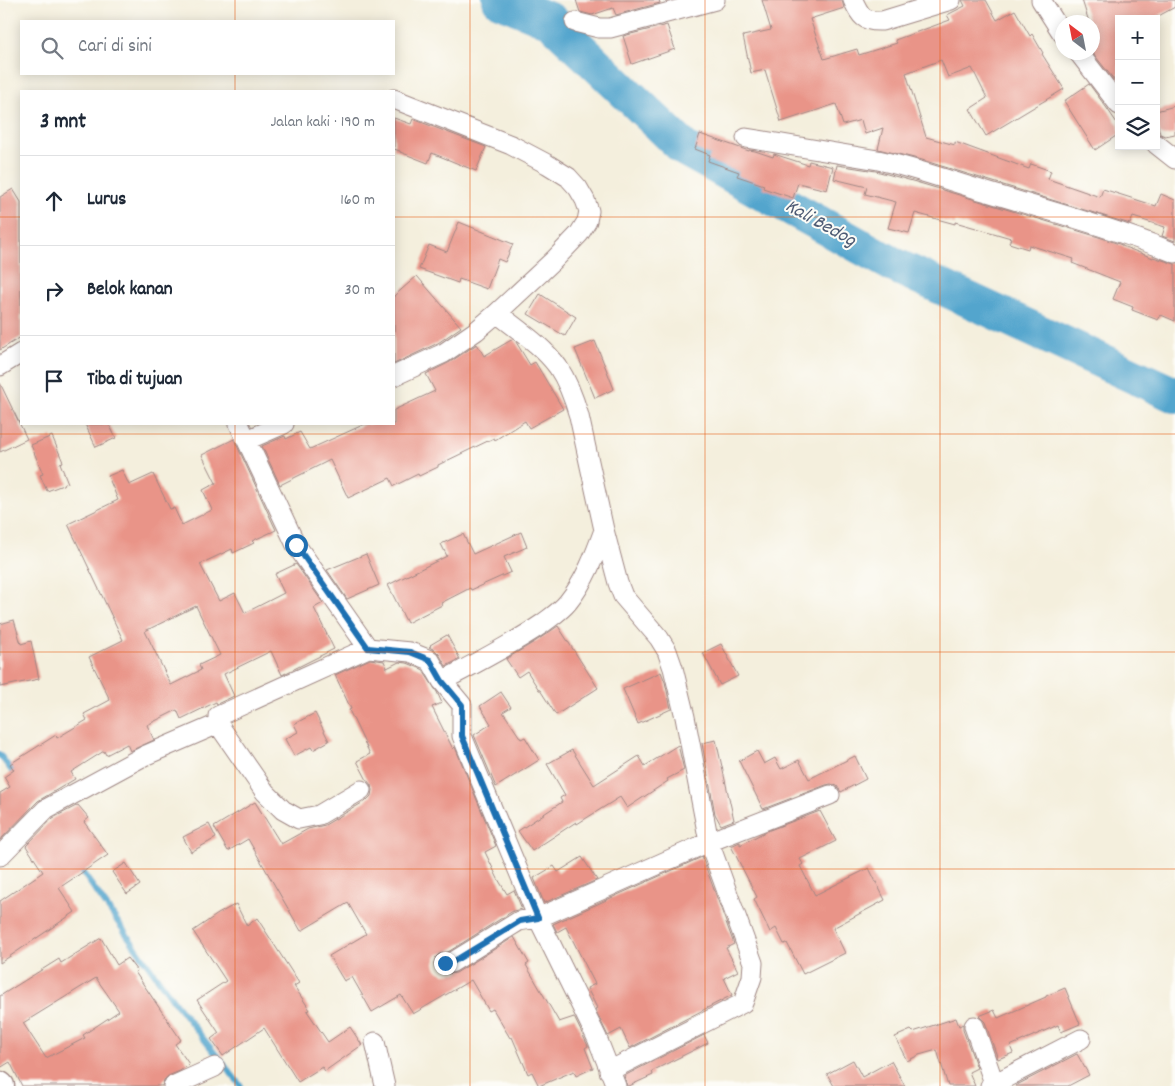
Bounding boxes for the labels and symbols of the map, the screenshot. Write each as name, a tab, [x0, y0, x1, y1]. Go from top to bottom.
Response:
north arrow	[1055, 15, 1100, 60]
water label: Kali Bedog	[780, 193, 862, 255]
route start	[285, 534, 308, 557]
route end	[434, 952, 457, 975]

